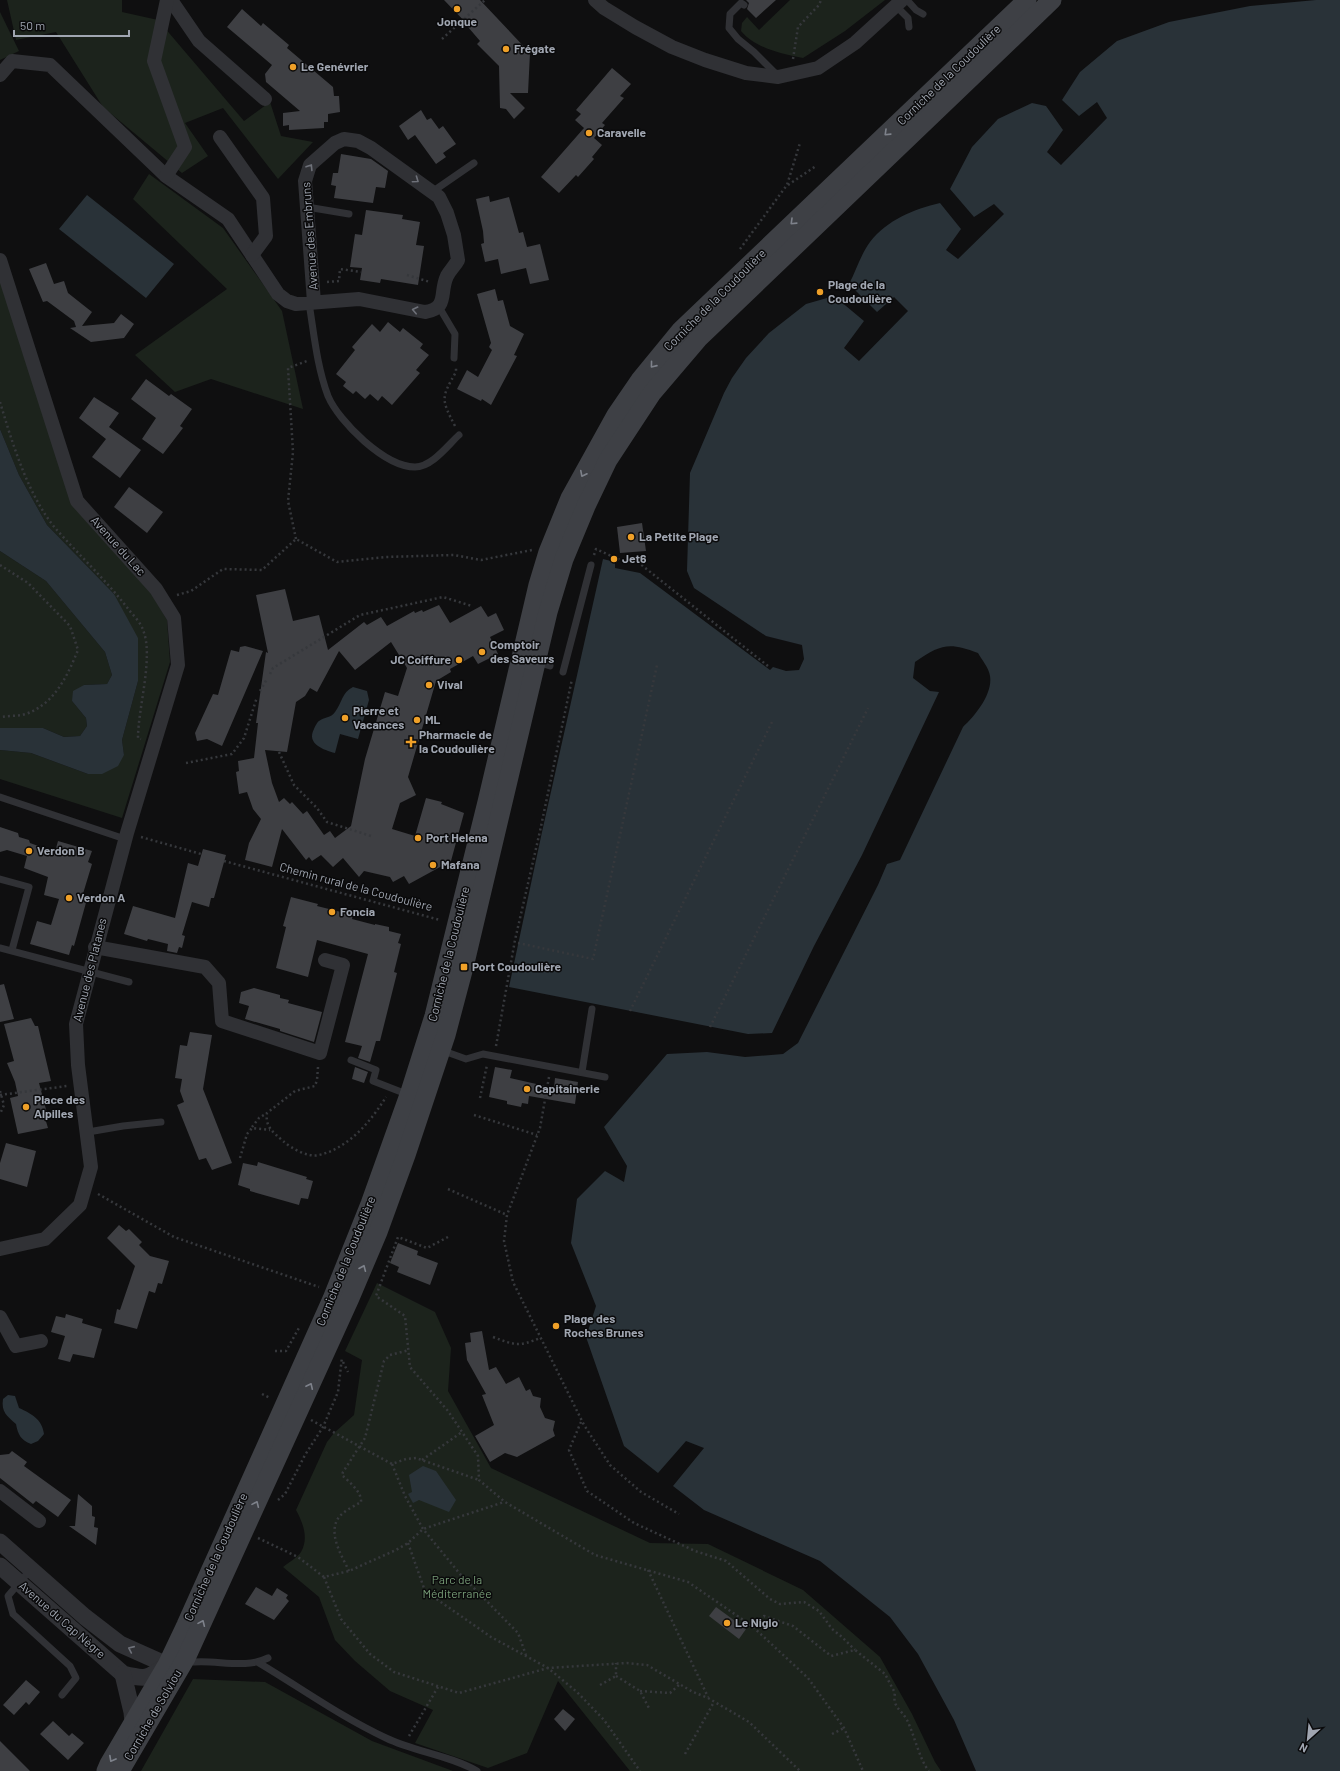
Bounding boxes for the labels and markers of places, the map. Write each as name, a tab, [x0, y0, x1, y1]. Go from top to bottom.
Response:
marker: Jonque	[452, 4, 462, 14]
place label: Jonque	[437, 14, 478, 28]
place label: Frégate	[514, 41, 556, 55]
marker: Frégate	[501, 44, 511, 54]
place label: Le Genévrier	[301, 59, 369, 73]
marker: Le Genévrier	[288, 62, 298, 72]
place label: Caravelle	[597, 125, 647, 139]
marker: Caravelle	[584, 128, 594, 138]
place label: Plage de la Coudoulière	[828, 277, 892, 305]
marker: Plage de la Coudoulière	[815, 287, 825, 297]
place label: La Petite Plage	[639, 529, 719, 543]
marker: La Petite Plage	[626, 532, 636, 542]
place label: Jet6	[622, 551, 647, 565]
marker: Jet6	[609, 554, 619, 564]
place label: Comptoir des Saveurs	[490, 637, 554, 665]
marker: Comptoir des Saveurs	[477, 647, 487, 657]
place label: JC Coiffure	[391, 652, 451, 666]
marker: JC Coiffure	[454, 655, 464, 665]
place label: Vival	[437, 677, 463, 691]
marker: Vival	[424, 680, 434, 690]
place label: Pierre et Vacances	[353, 703, 404, 731]
place label: ML	[425, 712, 441, 726]
marker: Pierre et Vacances	[340, 713, 350, 723]
marker: ML	[412, 715, 422, 725]
place label: Pharmacie de la Coudoulière	[419, 727, 495, 755]
marker: Pharmacie de la Coudoulière	[406, 737, 416, 747]
place label: Port Helena	[426, 830, 488, 844]
marker: Port Helena	[413, 833, 423, 843]
place label: Verdon B	[37, 843, 85, 857]
marker: Verdon B	[24, 846, 34, 856]
place label: Mafana	[441, 857, 480, 871]
marker: Mafana	[428, 860, 438, 870]
place label: Verdon A	[77, 890, 125, 904]
marker: Verdon A	[64, 893, 74, 903]
place label: Foncia	[340, 904, 375, 918]
marker: Foncia	[327, 907, 337, 917]
place label: Port Coudoulière	[472, 959, 562, 973]
marker: Port Coudoulière	[459, 962, 469, 972]
place label: Capitainerie	[535, 1081, 600, 1095]
marker: Capitainerie	[522, 1084, 532, 1094]
place label: Place des Alpilles	[34, 1092, 85, 1120]
marker: Place des Alpilles	[21, 1102, 31, 1112]
place label: Plage des Roches Brunes	[564, 1311, 643, 1339]
marker: Plage des Roches Brunes	[551, 1321, 561, 1331]
place label: Le Niglo	[735, 1615, 778, 1629]
marker: Le Niglo	[722, 1618, 732, 1628]

